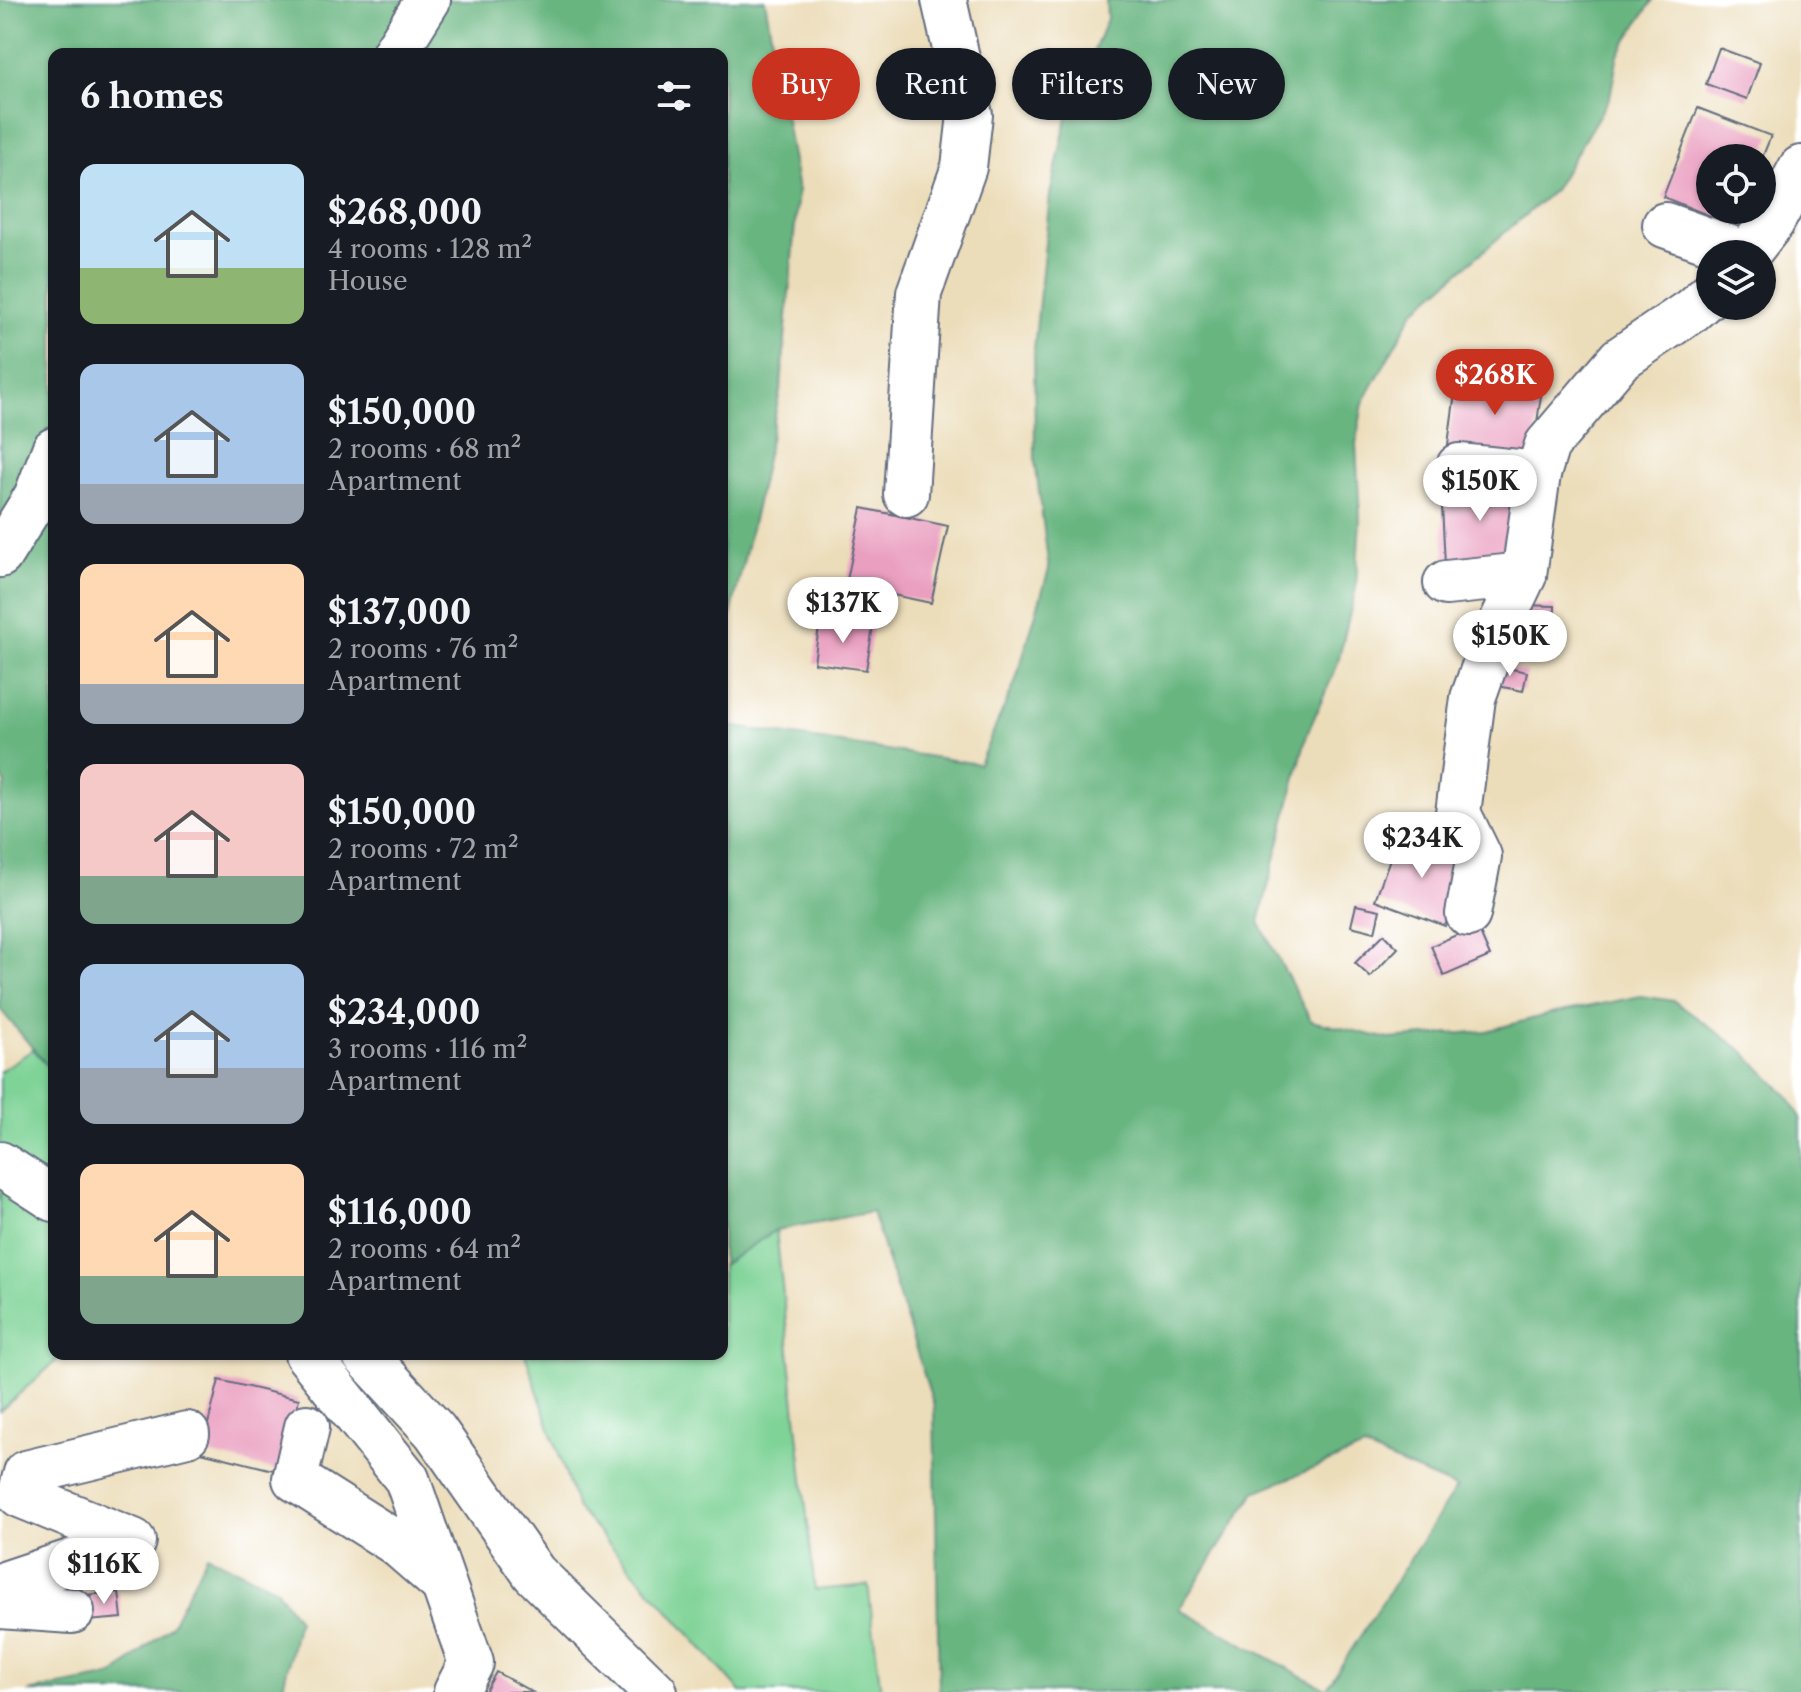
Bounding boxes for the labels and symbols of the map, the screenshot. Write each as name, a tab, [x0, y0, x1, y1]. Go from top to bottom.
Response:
pin: $268K	[1439, 349, 1551, 417]
pin: $150K	[1424, 455, 1536, 523]
pin: $137K	[787, 577, 899, 645]
pin: $150K	[1454, 610, 1566, 678]
pin: $234K	[1366, 812, 1478, 880]
pin: $116K	[48, 1538, 160, 1606]

